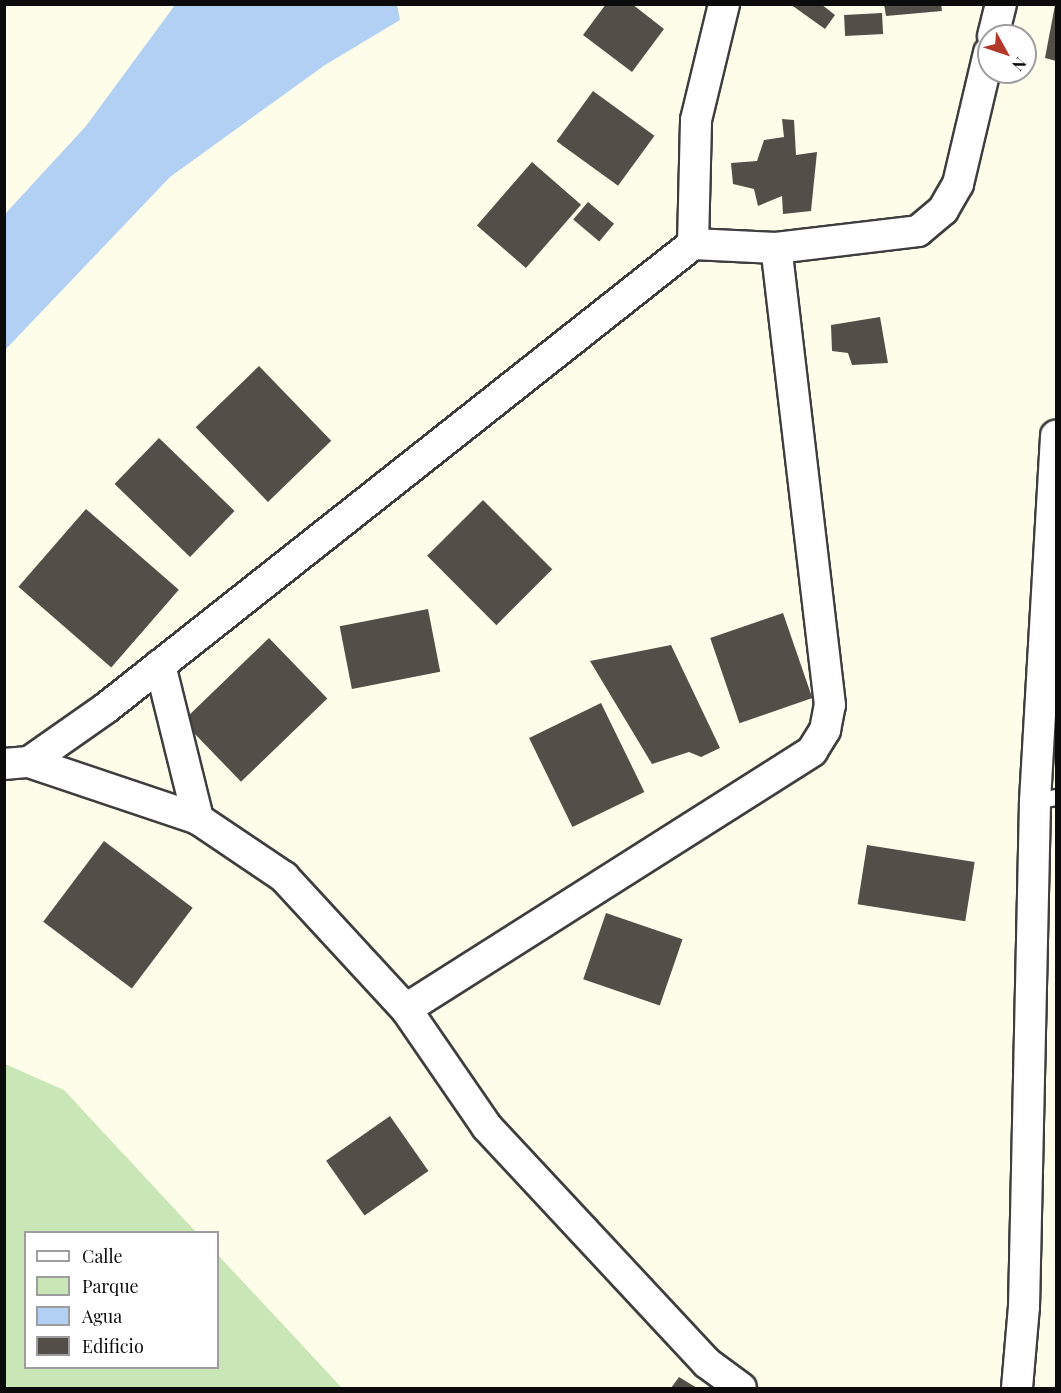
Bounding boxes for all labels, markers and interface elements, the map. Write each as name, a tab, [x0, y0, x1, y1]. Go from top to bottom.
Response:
north arrow	[977, 24, 1037, 84]
text: N	[1008, 53, 1031, 76]
legend	[24, 1231, 219, 1369]
text: Calle	[82, 1244, 123, 1268]
text: Parque	[82, 1274, 139, 1298]
text: Agua	[82, 1304, 122, 1328]
text: Edificio	[82, 1334, 144, 1358]

